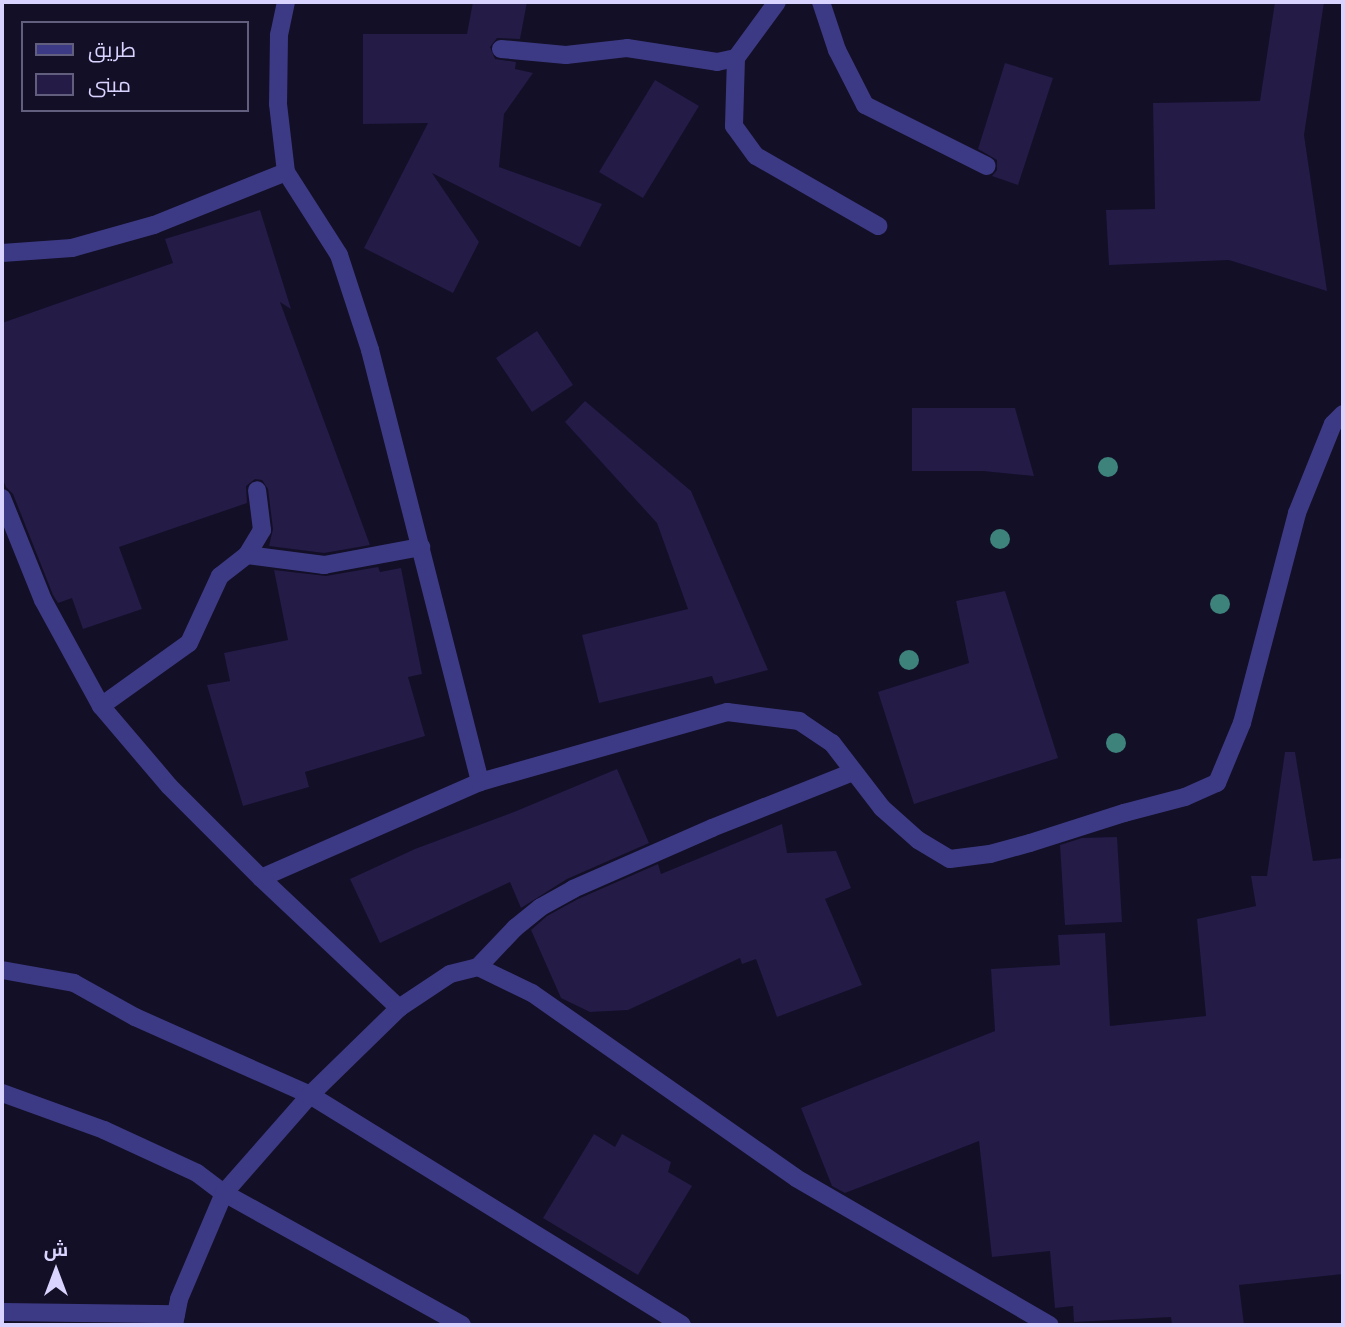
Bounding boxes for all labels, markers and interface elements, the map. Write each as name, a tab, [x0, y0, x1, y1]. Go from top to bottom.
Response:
legend	[21, 21, 248, 112]
text: طريق	[88, 36, 136, 64]
text: مبنى	[88, 71, 131, 99]
north arrow	[21, 1236, 91, 1306]
text: ش	[44, 1237, 68, 1262]

